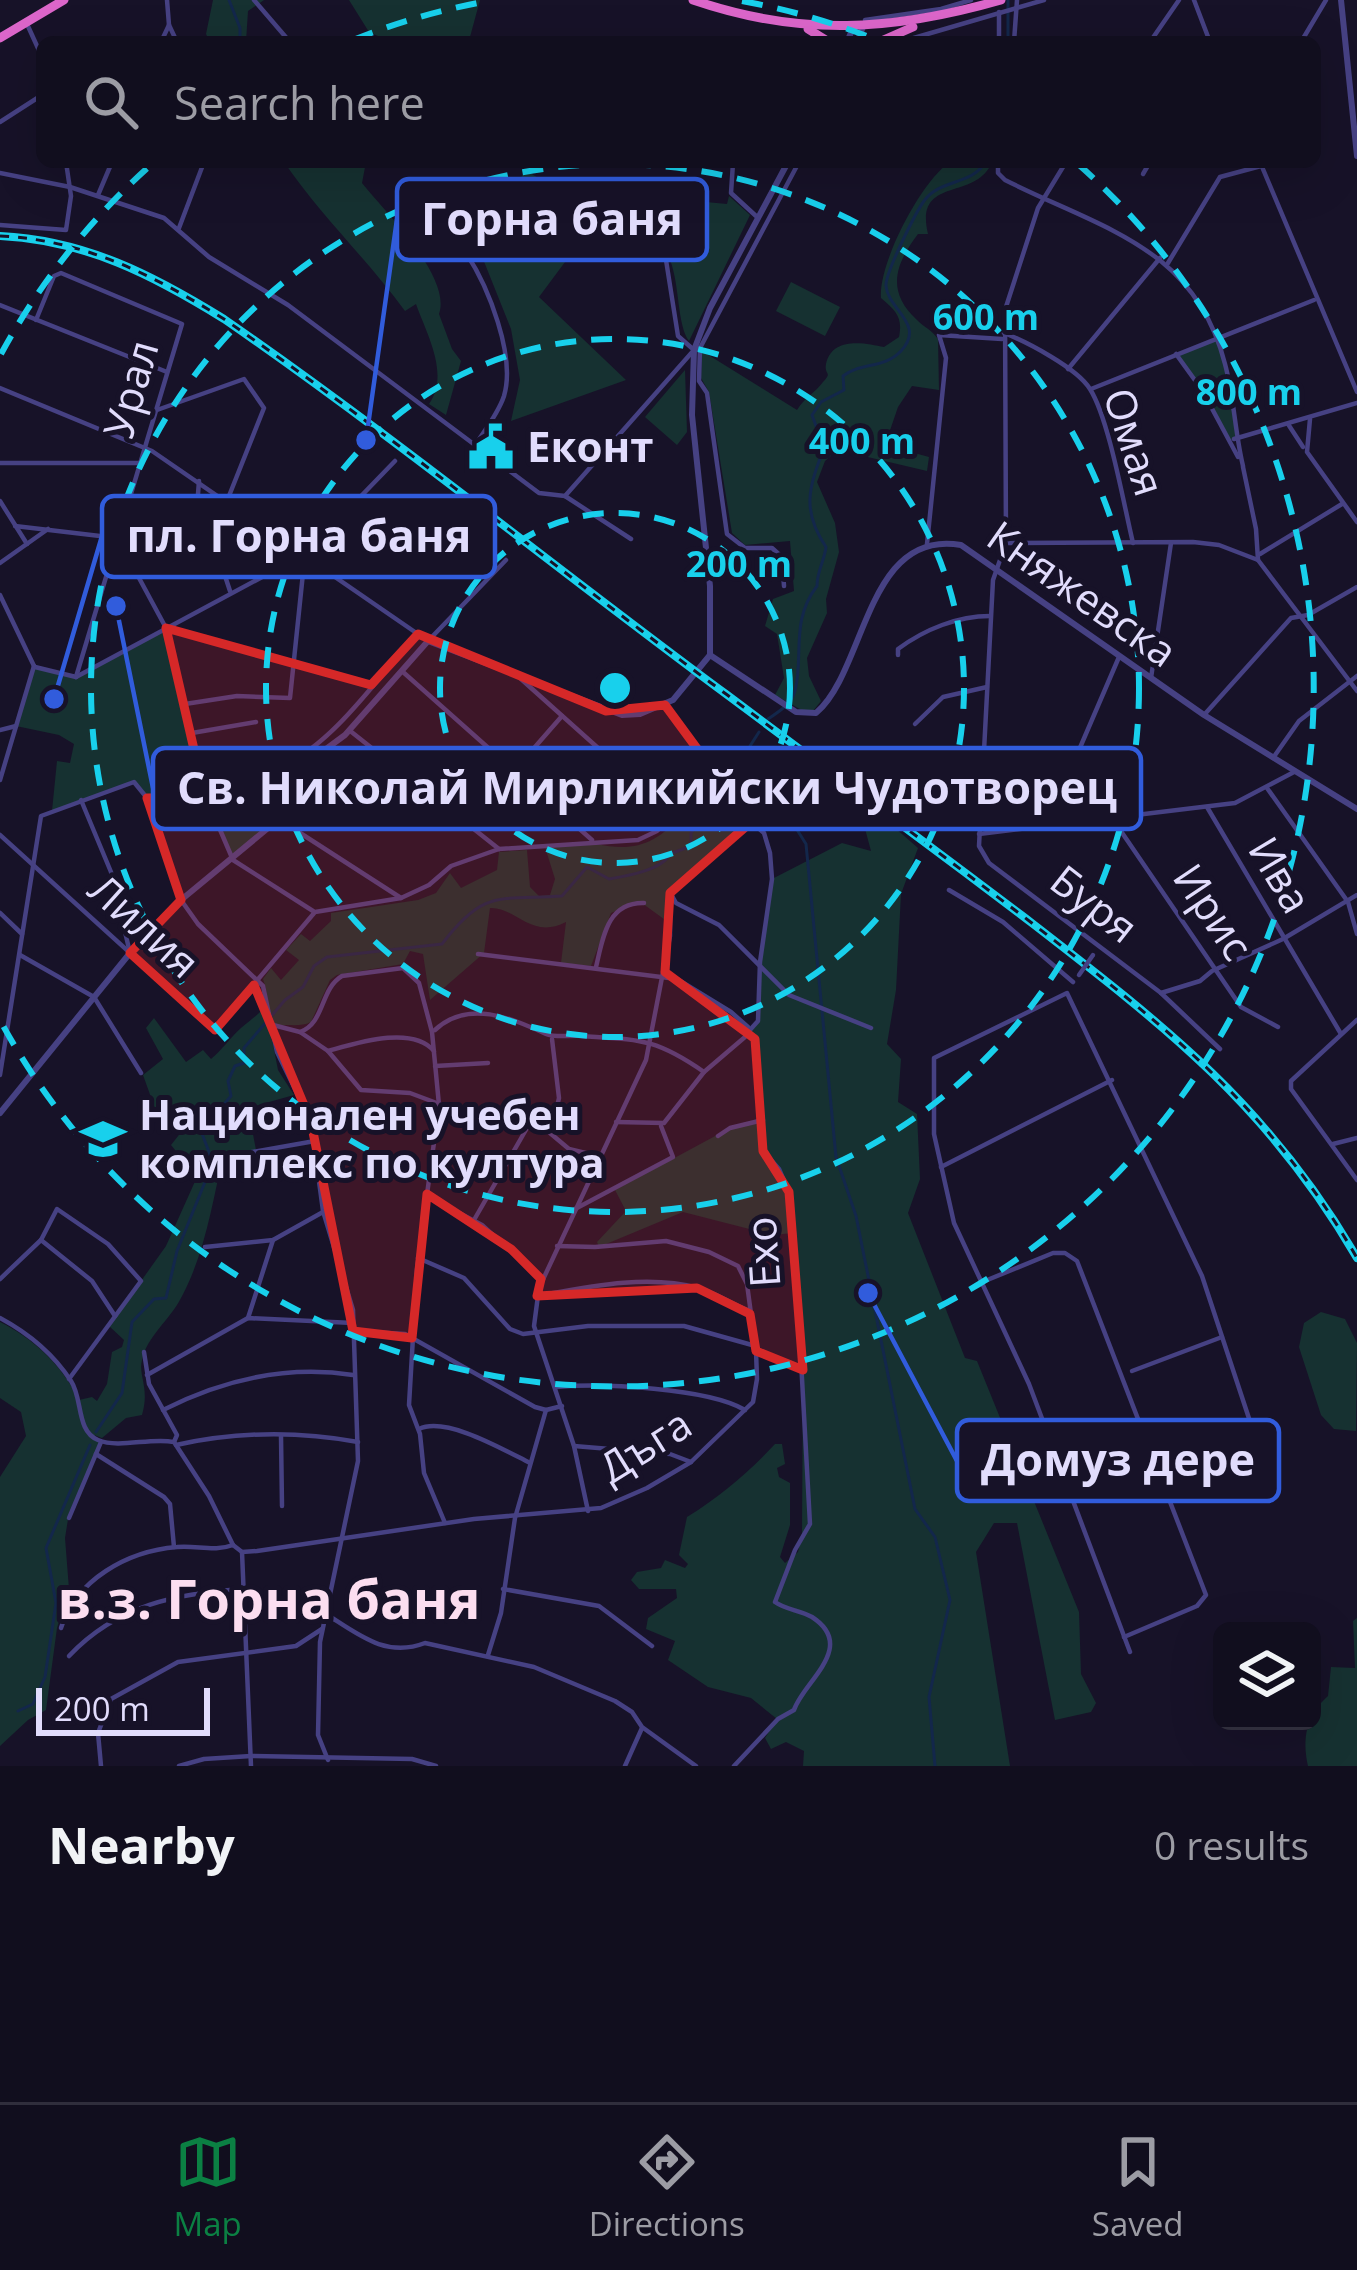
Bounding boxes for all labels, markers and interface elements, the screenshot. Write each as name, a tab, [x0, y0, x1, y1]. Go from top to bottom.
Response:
search box	[36, 36, 1321, 168]
icon: search	[78, 69, 144, 135]
text: Search here	[174, 72, 425, 133]
callout: Горна баня	[397, 179, 707, 260]
text: Горна баня	[421, 187, 683, 248]
text: 600 m	[933, 292, 1039, 341]
street label: Урал	[89, 333, 171, 444]
text: 800 m	[1196, 367, 1302, 416]
street label: Омая	[1091, 380, 1180, 503]
text: 400 m	[809, 416, 915, 465]
place label: Еконт	[527, 417, 654, 474]
public building icon: Еконт	[466, 422, 516, 472]
callout: пл. Горна баня	[102, 496, 495, 577]
text: пл. Горна баня	[127, 504, 471, 565]
street label: Княжевска	[977, 507, 1189, 679]
text: 200 m	[686, 539, 792, 588]
centre of rings	[594, 667, 636, 709]
callout: Св. Николай Мирликийски Чудотворец	[153, 748, 1141, 829]
text: Св. Николай Мирликийски Чудотворец	[177, 756, 1117, 817]
street label: Ива	[1236, 826, 1326, 923]
street label: Буря	[1040, 851, 1150, 955]
street label: Ирис	[1161, 852, 1267, 970]
street label: Лилия	[78, 860, 212, 990]
place label: Национален учебен комплекс по култура	[139, 1085, 605, 1190]
school or university icon: Национален учебен комплекс по култура	[78, 1114, 128, 1164]
street label: Ехо	[731, 1215, 792, 1289]
street label: Дъга	[587, 1394, 701, 1495]
callout: Домуз дере	[957, 1420, 1279, 1501]
text: Домуз дере	[981, 1428, 1255, 1489]
district label: в.з. Горна баня	[57, 1561, 481, 1635]
map controls	[1213, 1622, 1321, 1730]
button: layers	[1213, 1622, 1321, 1730]
scale bar	[36, 1682, 210, 1735]
text: 200 m	[54, 1686, 150, 1731]
text: Nearby	[48, 1809, 235, 1879]
text: 0 results	[1154, 1818, 1309, 1871]
tab: Map	[174, 2129, 242, 2246]
tab: Directions	[589, 2129, 745, 2246]
tab: Saved	[1092, 2129, 1183, 2246]

